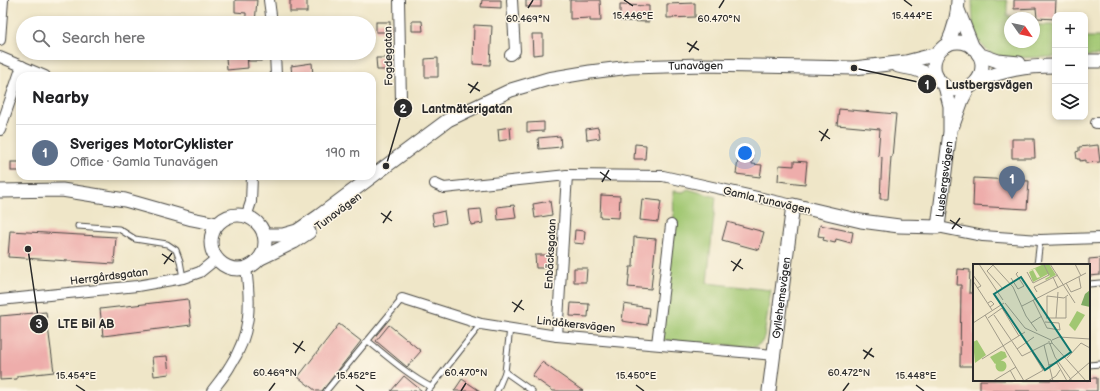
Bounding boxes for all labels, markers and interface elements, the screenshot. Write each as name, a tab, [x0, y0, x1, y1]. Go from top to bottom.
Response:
text: 15.446°E	[613, 10, 654, 22]
text: 15.444°E	[892, 10, 933, 22]
north arrow	[1004, 12, 1040, 48]
map controls	[1052, 12, 1088, 120]
button: +	[1052, 12, 1088, 48]
text: 60.469°N	[506, 13, 550, 25]
text: 60.470°N	[698, 13, 740, 25]
search box	[16, 16, 376, 60]
street label: Fogdegatan	[381, 26, 396, 86]
icon: search	[30, 27, 52, 49]
text: Search here	[62, 29, 145, 48]
button: −	[1052, 48, 1088, 84]
street label: Tunavägen	[668, 59, 723, 73]
callout: Lustbergsvägen	[917, 72, 1040, 96]
text: 1	[924, 78, 930, 93]
text: Lustbergsvägen	[945, 78, 1033, 93]
button: layers	[1052, 84, 1088, 120]
text: Nearby	[32, 88, 89, 108]
callout: Lantmäterigatan	[393, 96, 520, 120]
text: 2	[399, 102, 407, 117]
text: Lantmäterigatan	[422, 102, 513, 117]
text: Sveriges MotorCyklister	[70, 135, 233, 154]
street label: Lusbergsvägen	[933, 140, 956, 218]
your location	[735, 143, 755, 163]
text: 1	[42, 145, 48, 161]
text: 190 m	[326, 145, 360, 161]
text: Office · Gamla Tunavägen	[70, 154, 218, 170]
pin: 1	[999, 166, 1025, 199]
street label: Gamla Tunavägen	[722, 184, 812, 217]
street label: Tunavägen	[312, 190, 364, 233]
street label: Enbäcksgatan	[542, 218, 559, 290]
street label: Gyllehemsvägen	[770, 256, 793, 339]
inset map	[973, 264, 1090, 381]
street label: Herrgårdsgatan	[69, 265, 149, 288]
callout: LTE Bil AB	[29, 312, 122, 336]
street label: Lindåkersvägen	[536, 314, 616, 335]
text: 3	[35, 317, 43, 332]
text: LTE Bil AB	[57, 317, 115, 332]
text: 60.469°N	[253, 367, 297, 379]
text: 60.470°N	[445, 367, 487, 379]
text: 60.472°N	[828, 367, 870, 379]
text: 15.454°E	[56, 370, 97, 382]
text: 15.452°E	[336, 370, 376, 382]
text: 15.450°E	[616, 370, 657, 382]
text: 15.448°E	[896, 370, 937, 382]

